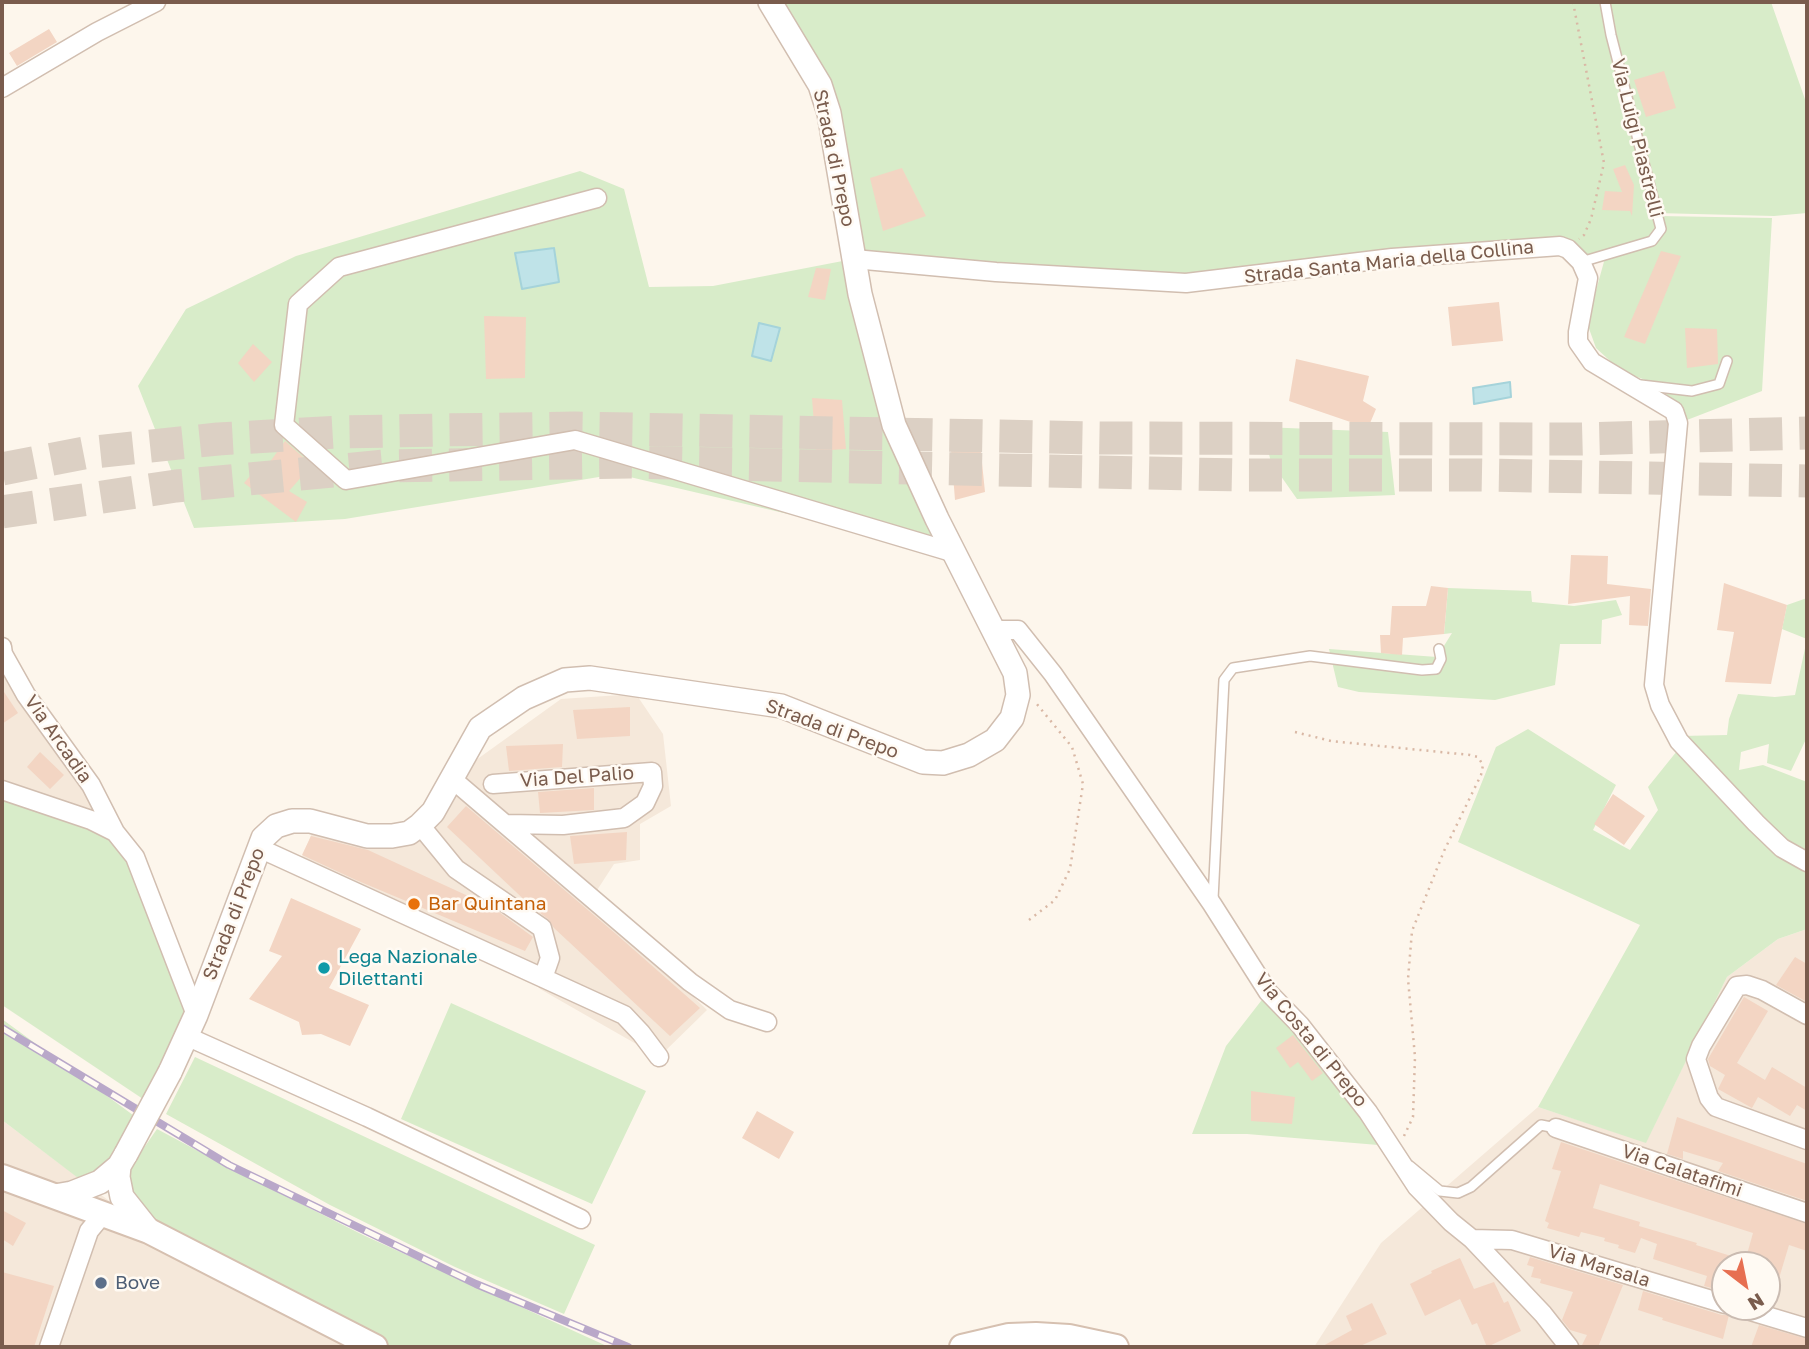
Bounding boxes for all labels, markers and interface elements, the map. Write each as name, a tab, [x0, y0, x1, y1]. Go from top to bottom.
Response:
street label: Via Luigi Piastrelli	[1606, 56, 1668, 220]
street label: Strada di Prepo	[808, 87, 860, 229]
street label: Strada Santa Maria della Collina	[1243, 235, 1535, 289]
street label: Via Arcadia	[19, 691, 97, 787]
street label: Strada di Prepo	[762, 694, 902, 764]
street label: Via Del Palio	[519, 762, 635, 792]
street label: Strada di Prepo	[198, 845, 270, 983]
place label: Bar Quintana	[428, 893, 547, 915]
marker: Bar Quintana	[406, 896, 422, 912]
place label: Lega Nazionale Dilettanti	[338, 946, 478, 990]
marker: Lega Nazionale Dilettanti	[316, 960, 332, 976]
street label: Via Costa di Prepo	[1250, 968, 1372, 1112]
street label: Via Calatafimi	[1619, 1140, 1745, 1202]
street label: Via Marsala	[1545, 1240, 1653, 1292]
north arrow	[1711, 1251, 1781, 1321]
place label: Bove	[115, 1272, 160, 1294]
marker: Bove	[93, 1275, 109, 1291]
text: N	[1744, 1289, 1769, 1316]

